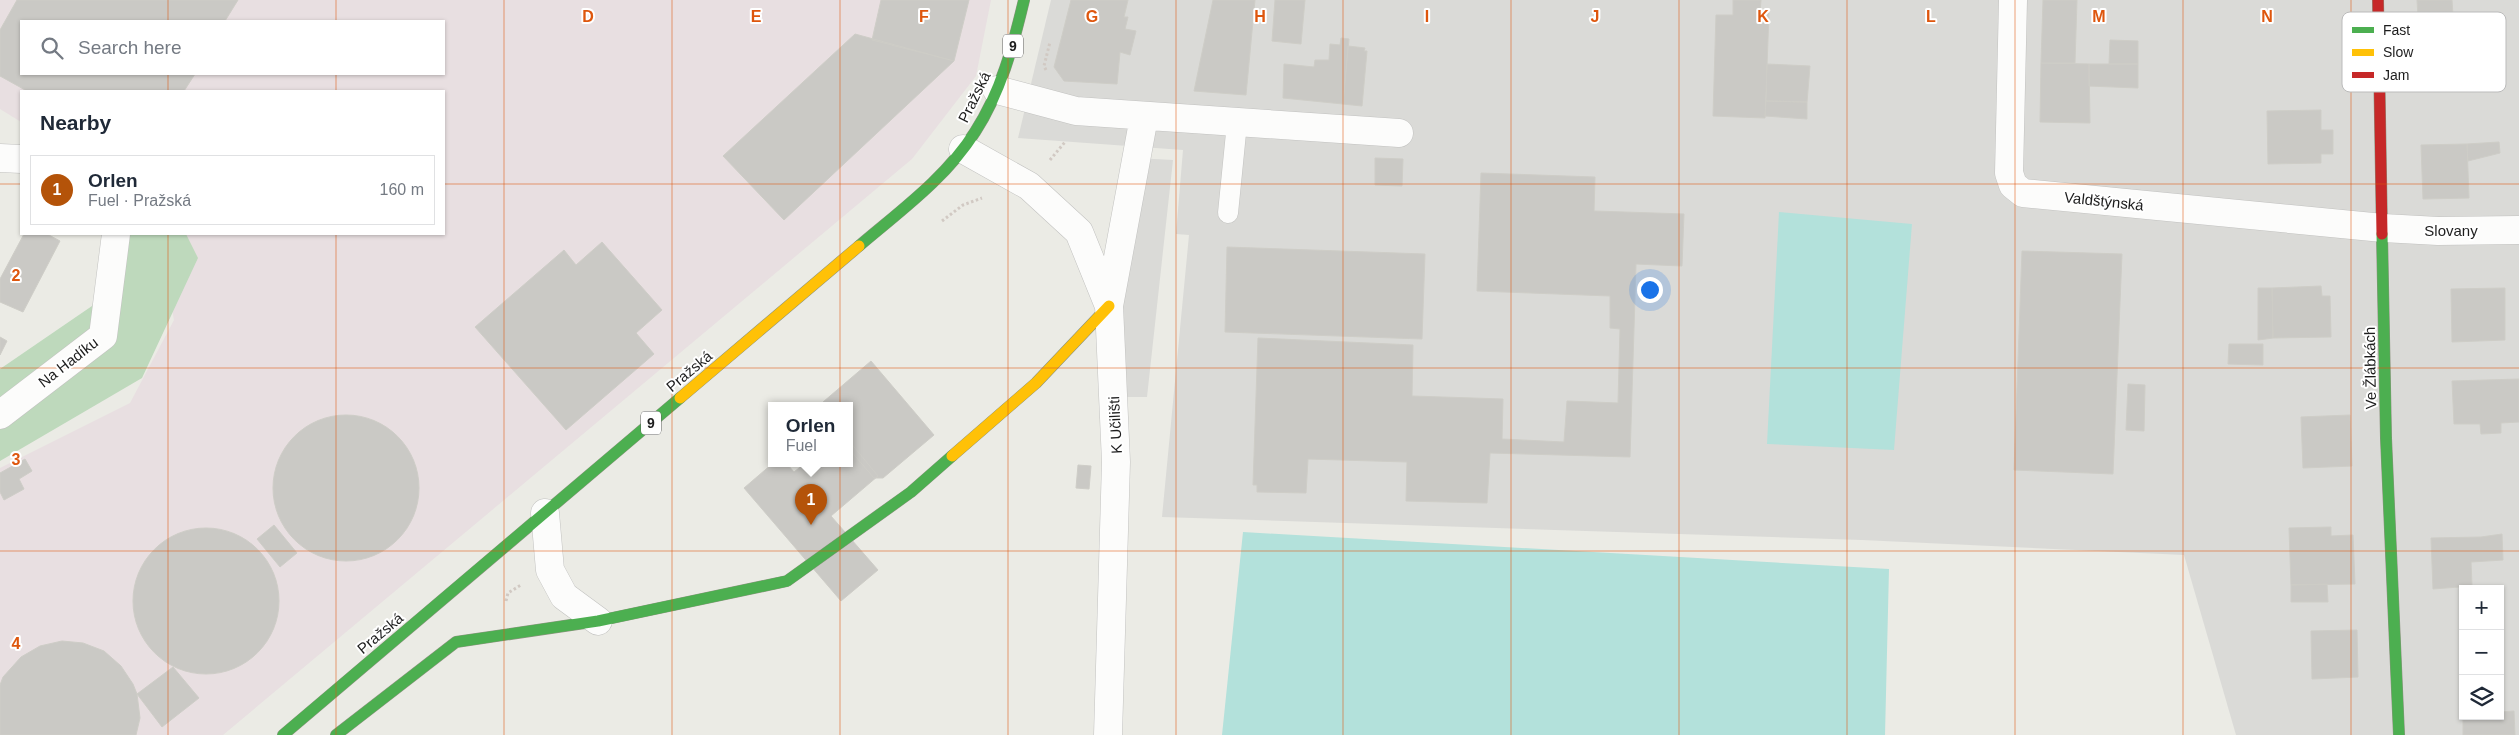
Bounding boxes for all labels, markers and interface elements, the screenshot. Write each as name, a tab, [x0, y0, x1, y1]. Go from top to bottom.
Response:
text: D	[582, 8, 594, 25]
text: E	[751, 8, 762, 25]
text: F	[919, 8, 929, 25]
text: G	[1086, 8, 1098, 25]
text: H	[1254, 8, 1266, 25]
text: I	[1425, 8, 1429, 25]
text: J	[1591, 8, 1599, 25]
text: K	[1757, 8, 1769, 25]
text: L	[1926, 8, 1936, 25]
text: M	[2092, 8, 2106, 25]
text: N	[2261, 8, 2273, 25]
legend	[2342, 12, 2506, 92]
search box	[20, 20, 445, 75]
text: Fast	[2383, 22, 2410, 38]
icon: search	[38, 34, 66, 62]
road number: 9	[1003, 34, 1023, 58]
text: Search here	[78, 37, 182, 58]
text: Slow	[2383, 44, 2414, 60]
text: Jam	[2383, 67, 2409, 83]
street label: Pražská	[954, 68, 994, 125]
text: Nearby	[40, 111, 111, 134]
text: Orlen	[88, 170, 138, 191]
text: 1	[53, 181, 61, 198]
text: 160 m	[380, 181, 424, 198]
street label: Valdštýnská	[2063, 188, 2145, 214]
text: Fuel · Pražská	[88, 192, 191, 209]
street label: Slovany	[2424, 222, 2478, 239]
text: 2	[12, 267, 21, 284]
your location	[1637, 277, 1663, 303]
street label: Ve Žlábkách	[2361, 327, 2379, 409]
street label: Na Hadíku	[35, 333, 101, 391]
street label: Pražská	[663, 347, 716, 395]
street label: K Učilišti	[1105, 396, 1125, 454]
popup	[768, 402, 853, 467]
road number: 9	[641, 412, 661, 434]
text: Orlen	[786, 415, 835, 436]
text: Fuel	[786, 437, 817, 454]
text: 3	[12, 451, 21, 468]
pin: 1	[795, 484, 827, 525]
map controls	[2459, 585, 2504, 720]
button: +	[2459, 585, 2504, 630]
street label: Pražská	[354, 609, 407, 657]
button: −	[2459, 630, 2504, 675]
text: 4	[12, 635, 21, 652]
button: layers	[2459, 675, 2504, 720]

